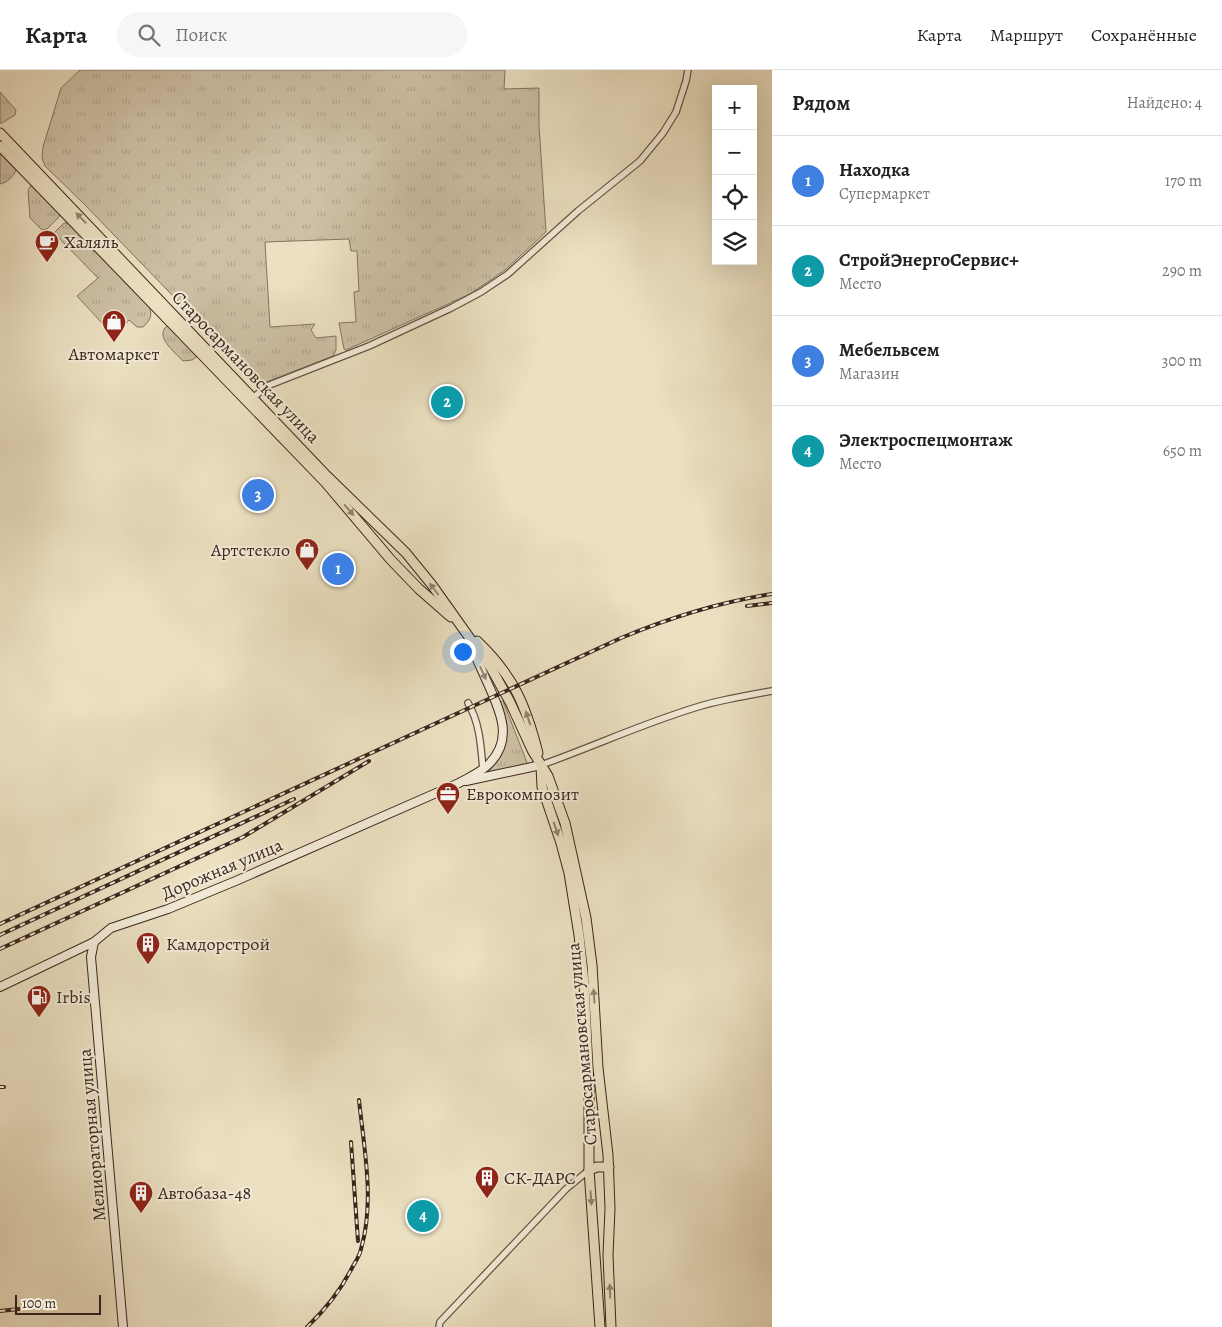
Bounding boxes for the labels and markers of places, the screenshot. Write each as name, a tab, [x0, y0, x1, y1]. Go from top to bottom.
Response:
cafe icon: Халяль	[34, 229, 60, 263]
place label: Халяль	[64, 230, 119, 254]
shop icon: Автомаркет	[101, 309, 127, 343]
place label: Автомаркет	[68, 342, 159, 366]
pin: 2	[431, 383, 463, 421]
pin: 3	[242, 476, 274, 514]
shop icon: Артстекло	[294, 537, 320, 571]
place label: Артстекло	[210, 538, 290, 562]
pin: 1	[322, 550, 354, 588]
office icon: Еврокомпозит	[435, 781, 461, 815]
place label: Еврокомпозит	[466, 782, 579, 806]
building icon: Камдорстрой	[135, 931, 161, 965]
place label: Камдорстрой	[166, 932, 270, 956]
fuel station icon: Irbis	[26, 984, 52, 1018]
place label: Irbis	[56, 985, 91, 1009]
building icon: СК-ДАРС	[474, 1165, 500, 1199]
place label: СК-ДАРС	[504, 1166, 576, 1190]
building icon: Автобаза-48	[128, 1180, 154, 1214]
place label: Автобаза-48	[157, 1181, 251, 1205]
pin: 4	[407, 1197, 439, 1235]

